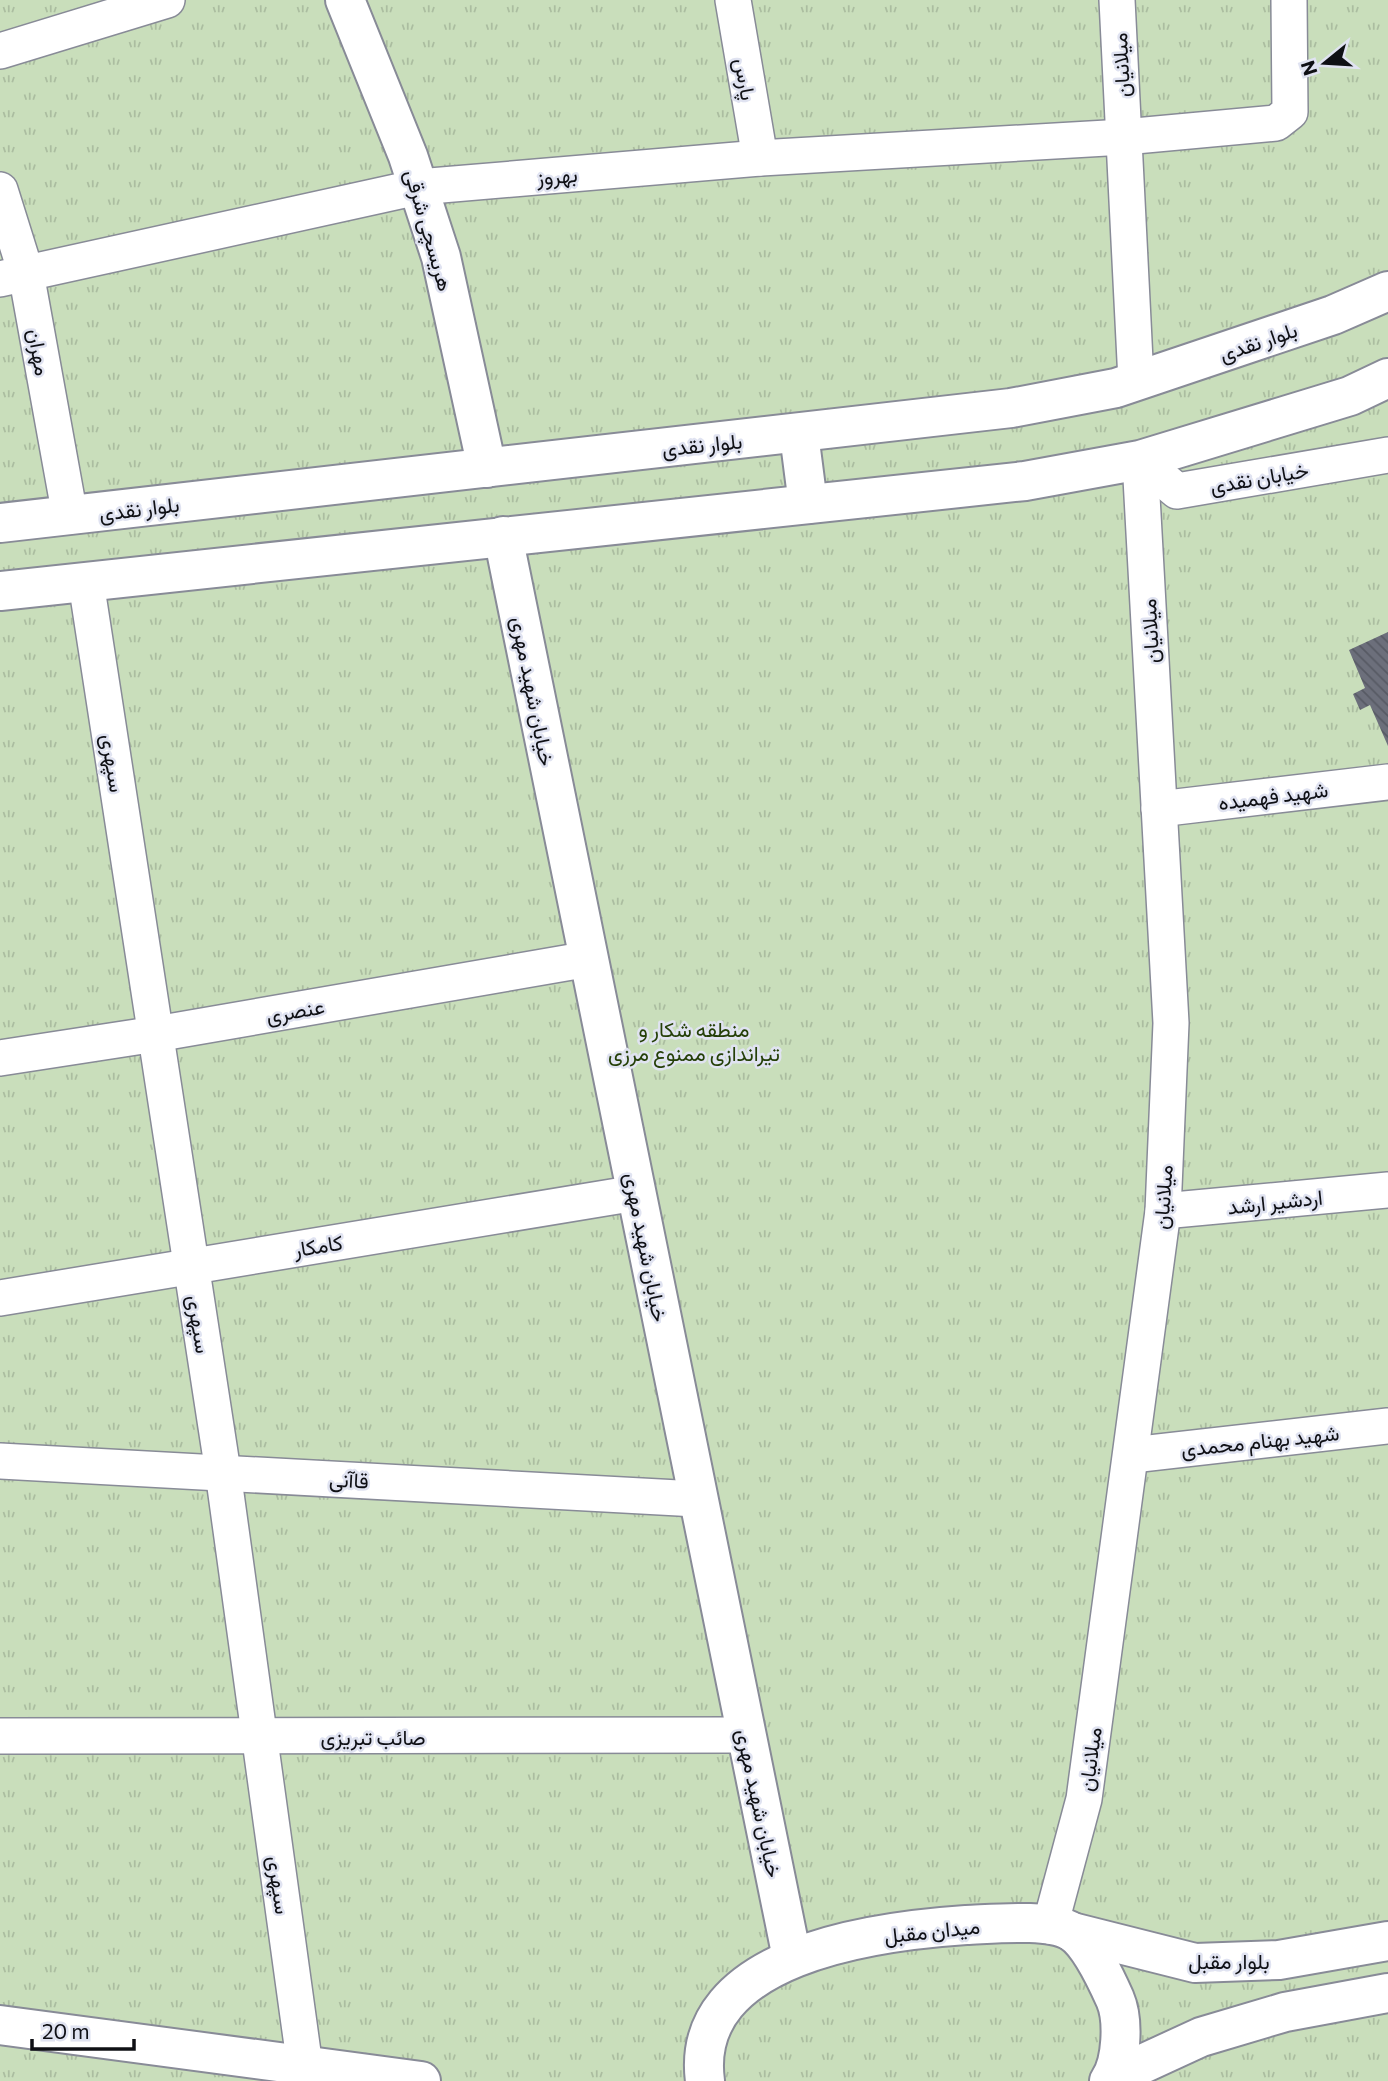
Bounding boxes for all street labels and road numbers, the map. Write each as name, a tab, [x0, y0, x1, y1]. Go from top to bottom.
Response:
street label: میلانیان	[1106, 32, 1135, 98]
street label: پارس	[727, 56, 762, 103]
street label: بهروز	[535, 161, 579, 191]
street label: هریسچی شرقی	[398, 166, 459, 295]
street label: بلوار نقدی	[1216, 316, 1301, 368]
street label: مهران	[22, 326, 56, 378]
street label: بلوار نقدی	[661, 427, 744, 463]
street label: خیابان نقدی	[1208, 456, 1310, 499]
street label: بلوار نقدی	[97, 491, 181, 527]
street label: میلانیان	[1135, 598, 1164, 664]
street label: خیابان شهید مهری	[505, 614, 561, 768]
street label: سپهری	[94, 732, 131, 794]
street label: شهید فهمیده	[1217, 776, 1330, 816]
street label: عنصری	[264, 993, 327, 1029]
street label: میلانیان	[1147, 1164, 1178, 1230]
street label: خیابان شهید مهری	[618, 1170, 674, 1324]
street label: اردشیر ارشد	[1226, 1184, 1324, 1220]
street label: کامکار	[291, 1229, 345, 1263]
street label: سپهری	[180, 1293, 217, 1355]
street label: شهید بهنام محمدی	[1180, 1419, 1341, 1464]
street label: قاآنی	[329, 1465, 369, 1494]
street label: صائب تبریزی	[320, 1724, 426, 1751]
street label: میلانیان	[1072, 1725, 1107, 1793]
street label: خیابان شهید مهری	[730, 1726, 788, 1880]
street label: سپهری	[261, 1854, 296, 1916]
street label: میدان مقبل	[883, 1913, 981, 1948]
street label: بلوار مقبل	[1188, 1948, 1270, 1975]

